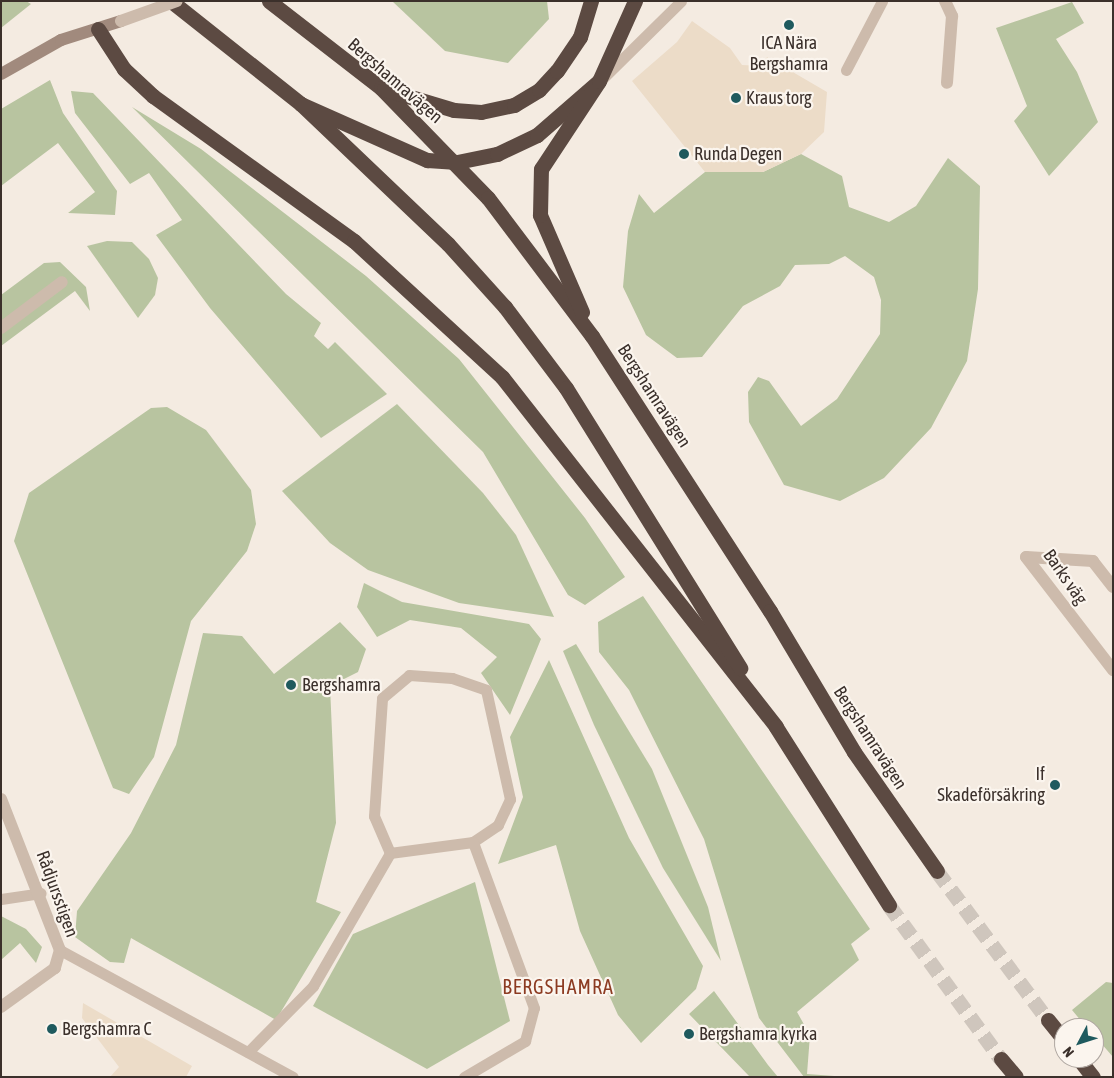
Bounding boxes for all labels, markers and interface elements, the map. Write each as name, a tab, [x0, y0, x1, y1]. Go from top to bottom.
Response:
marker: ICA Nära Bergshamra	[783, 19, 795, 31]
place label: ICA Nära Bergshamra	[750, 33, 828, 76]
street label: Bergshamravägen	[343, 34, 447, 128]
place label: Kraus torg	[746, 87, 812, 109]
marker: Kraus torg	[730, 92, 742, 104]
place label: Runda Degen	[694, 143, 782, 165]
marker: Runda Degen	[678, 148, 690, 160]
street label: Bergshamravägen	[613, 340, 695, 452]
street label: Barks väg	[1038, 545, 1092, 609]
place label: Bergshamra	[302, 674, 381, 696]
marker: Bergshamra	[284, 678, 298, 692]
street label: Bergshamravägen	[829, 682, 911, 794]
place label: If Skadeförsäkring	[937, 764, 1045, 806]
marker: If Skadeförsäkring	[1049, 779, 1061, 791]
street label: Rådjursstigen	[31, 848, 83, 940]
district label: BERGSHAMRA	[501, 974, 615, 998]
place label: Bergshamra C	[62, 1018, 152, 1040]
north arrow	[1054, 1018, 1104, 1068]
marker: Bergshamra C	[46, 1023, 58, 1035]
place label: Bergshamra kyrka	[699, 1023, 817, 1045]
marker: Bergshamra kyrka	[683, 1028, 695, 1040]
text: N	[1059, 1044, 1077, 1060]

